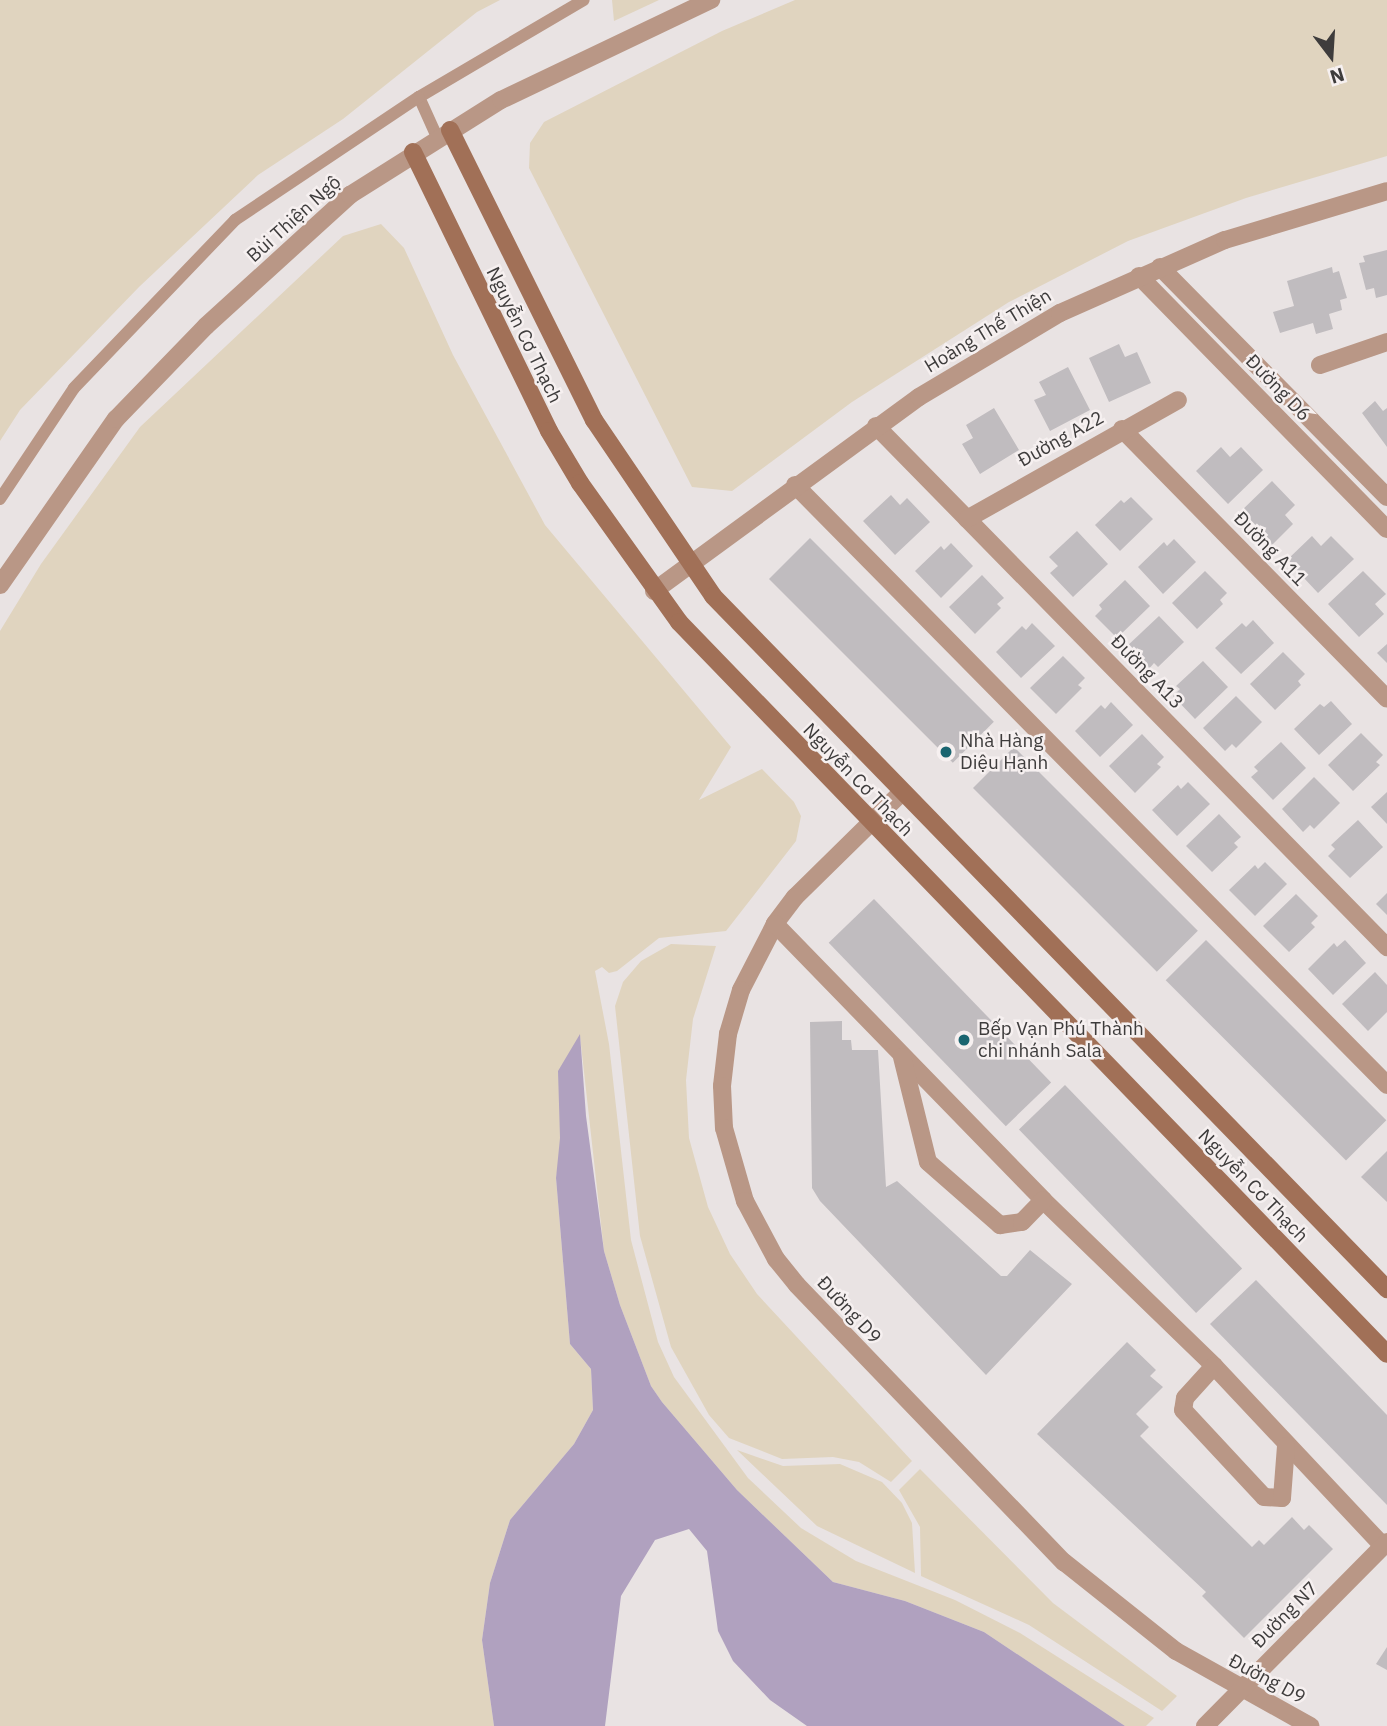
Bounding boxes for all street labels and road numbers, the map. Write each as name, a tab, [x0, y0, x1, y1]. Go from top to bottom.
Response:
street label: Bùi Thiện Ngộ	[242, 171, 346, 267]
street label: Nguyễn Cơ Thạch	[481, 263, 567, 407]
street label: Hoàng Thế Thiện	[921, 284, 1055, 378]
street label: Đường D6	[1241, 350, 1315, 426]
street label: Đường A22	[1014, 406, 1108, 472]
street label: Đường A11	[1229, 507, 1311, 591]
street label: Đường A13	[1106, 630, 1188, 714]
street label: Nguyễn Cơ Thạch	[798, 719, 918, 841]
street label: Nguyễn Cơ Thạch	[1193, 1125, 1313, 1247]
street label: Đường D9	[812, 1272, 886, 1348]
street label: Đường N7	[1247, 1577, 1323, 1653]
street label: Đường D9	[1225, 1649, 1309, 1709]

